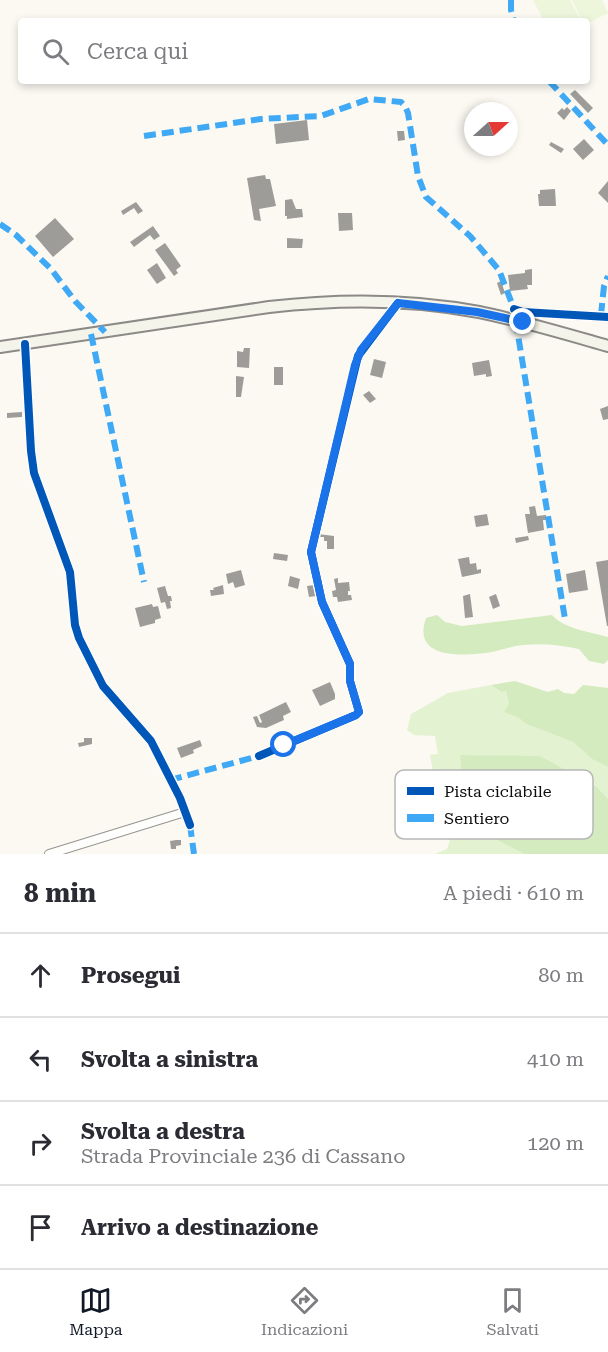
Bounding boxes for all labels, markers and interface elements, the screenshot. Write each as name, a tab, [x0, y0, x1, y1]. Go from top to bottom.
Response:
search box	[18, 18, 590, 84]
icon: search	[39, 35, 72, 68]
text: Cerca qui	[87, 39, 188, 64]
north arrow	[464, 102, 518, 156]
route end	[509, 308, 535, 334]
route start	[270, 731, 296, 757]
legend	[395, 770, 593, 839]
text: Pista ciclabile	[444, 782, 552, 801]
text: Sentiero	[444, 809, 510, 828]
text: 8 min	[24, 878, 96, 908]
text: A piedi · 610 m	[443, 881, 584, 905]
icon: ahead	[24, 959, 57, 992]
text: Prosegui	[81, 963, 180, 988]
text: 80 m	[538, 963, 584, 987]
icon: left	[24, 1043, 57, 1076]
text: Svolta a sinistra	[81, 1047, 258, 1072]
text: 410 m	[527, 1047, 584, 1071]
text: Svolta a destra	[81, 1119, 245, 1144]
icon: right	[24, 1127, 57, 1160]
text: 120 m	[527, 1131, 584, 1155]
text: Strada Provinciale 236 di Cassano	[81, 1144, 405, 1168]
icon: arrive	[24, 1211, 57, 1244]
text: Arrivo a destinazione	[81, 1215, 318, 1240]
tab: Mappa	[69, 1284, 122, 1339]
tab: Indicazioni	[261, 1284, 348, 1339]
tab: Salvati	[487, 1284, 539, 1339]

